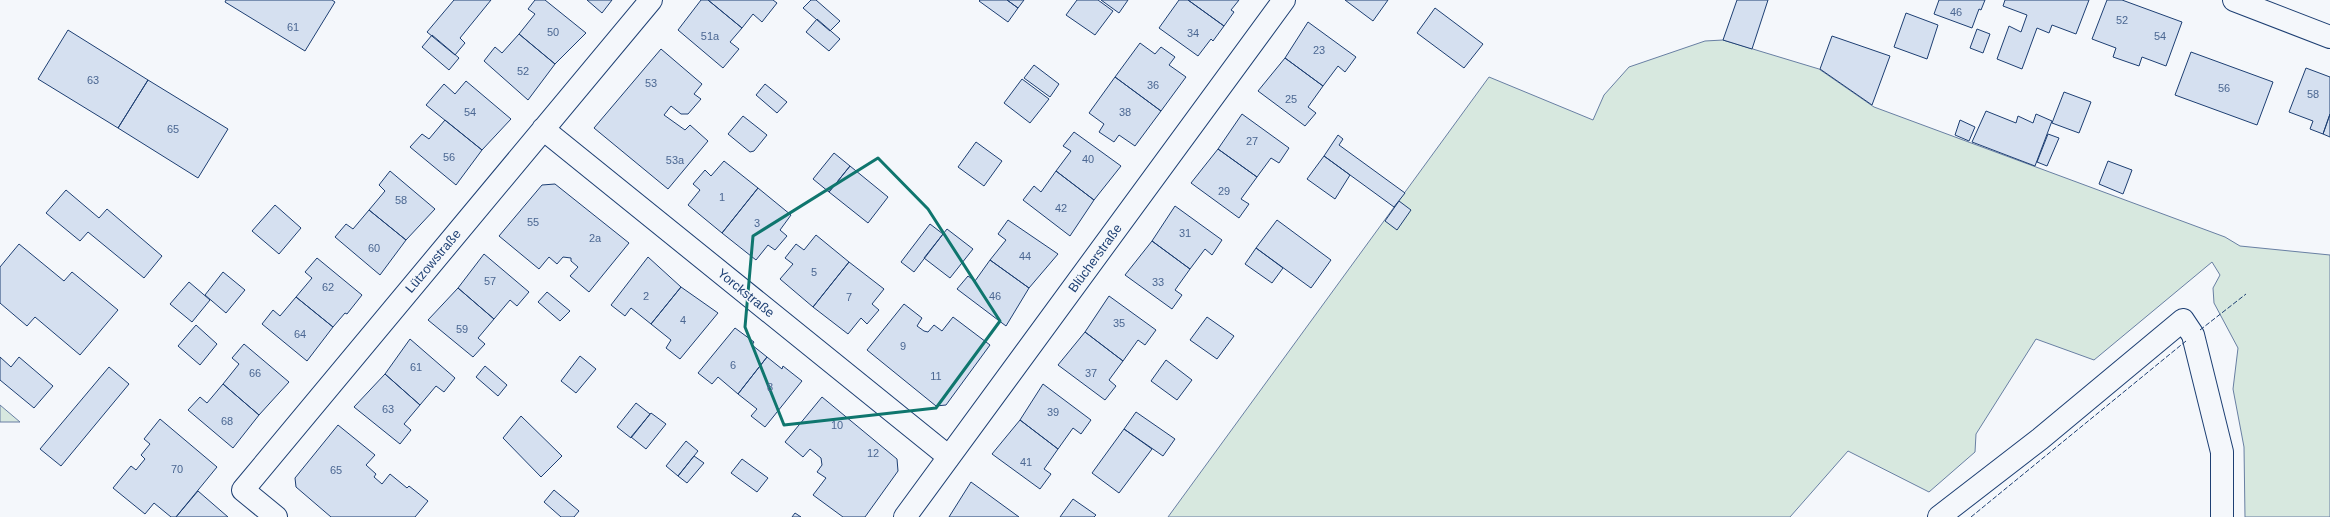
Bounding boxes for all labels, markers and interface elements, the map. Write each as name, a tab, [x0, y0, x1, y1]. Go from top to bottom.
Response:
house number: 46	[1950, 6, 1962, 18]
house number: 52	[2116, 14, 2128, 26]
house number: 61	[287, 21, 299, 33]
house number: 50	[547, 26, 559, 38]
house number: 34	[1187, 27, 1199, 39]
house number: 51a	[701, 30, 720, 42]
house number: 54	[2154, 30, 2166, 42]
house number: 23	[1313, 44, 1325, 56]
house number: 52	[517, 65, 529, 77]
house number: 63	[87, 74, 99, 86]
house number: 53	[645, 77, 657, 89]
house number: 36	[1147, 79, 1159, 91]
house number: 56	[2218, 82, 2230, 94]
house number: 58	[2307, 88, 2319, 100]
house number: 25	[1285, 93, 1297, 105]
house number: 54	[464, 106, 476, 118]
house number: 38	[1119, 106, 1131, 118]
house number: 65	[167, 123, 179, 135]
house number: 27	[1246, 135, 1258, 147]
house number: 56	[443, 151, 455, 163]
house number: 40	[1082, 153, 1094, 165]
house number: 53a	[666, 154, 685, 166]
house number: 29	[1218, 185, 1230, 197]
house number: 1	[719, 191, 725, 203]
house number: 58	[395, 194, 407, 206]
house number: 42	[1055, 202, 1067, 214]
house number: 55	[527, 216, 539, 228]
house number: 3	[754, 217, 760, 229]
street label: Blücherstraße	[1065, 221, 1125, 295]
street label: Lützowstraße	[402, 226, 464, 296]
house number: 31	[1179, 227, 1191, 239]
house number: 2a	[589, 232, 602, 244]
house number: 60	[368, 242, 380, 254]
house number: 44	[1019, 250, 1031, 262]
street label: Yorckstraße	[715, 265, 777, 321]
house number: 5	[811, 266, 817, 278]
house number: 57	[484, 275, 496, 287]
house number: 33	[1152, 276, 1164, 288]
house number: 62	[322, 281, 334, 293]
house number: 2	[643, 290, 649, 302]
house number: 46	[989, 290, 1001, 302]
house number: 7	[846, 291, 852, 303]
house number: 4	[680, 314, 686, 326]
house number: 35	[1113, 317, 1125, 329]
house number: 59	[456, 323, 468, 335]
house number: 64	[294, 328, 306, 340]
house number: 9	[900, 340, 906, 352]
house number: 6	[730, 359, 736, 371]
house number: 61	[410, 361, 422, 373]
house number: 66	[249, 367, 261, 379]
house number: 37	[1085, 367, 1097, 379]
house number: 11	[930, 370, 942, 382]
house number: 8	[767, 381, 773, 393]
house number: 63	[382, 403, 394, 415]
house number: 39	[1047, 406, 1059, 418]
house number: 68	[221, 415, 233, 427]
house number: 10	[831, 419, 843, 431]
house number: 12	[867, 447, 879, 459]
house number: 41	[1020, 456, 1032, 468]
house number: 70	[171, 463, 183, 475]
house number: 65	[330, 464, 342, 476]

